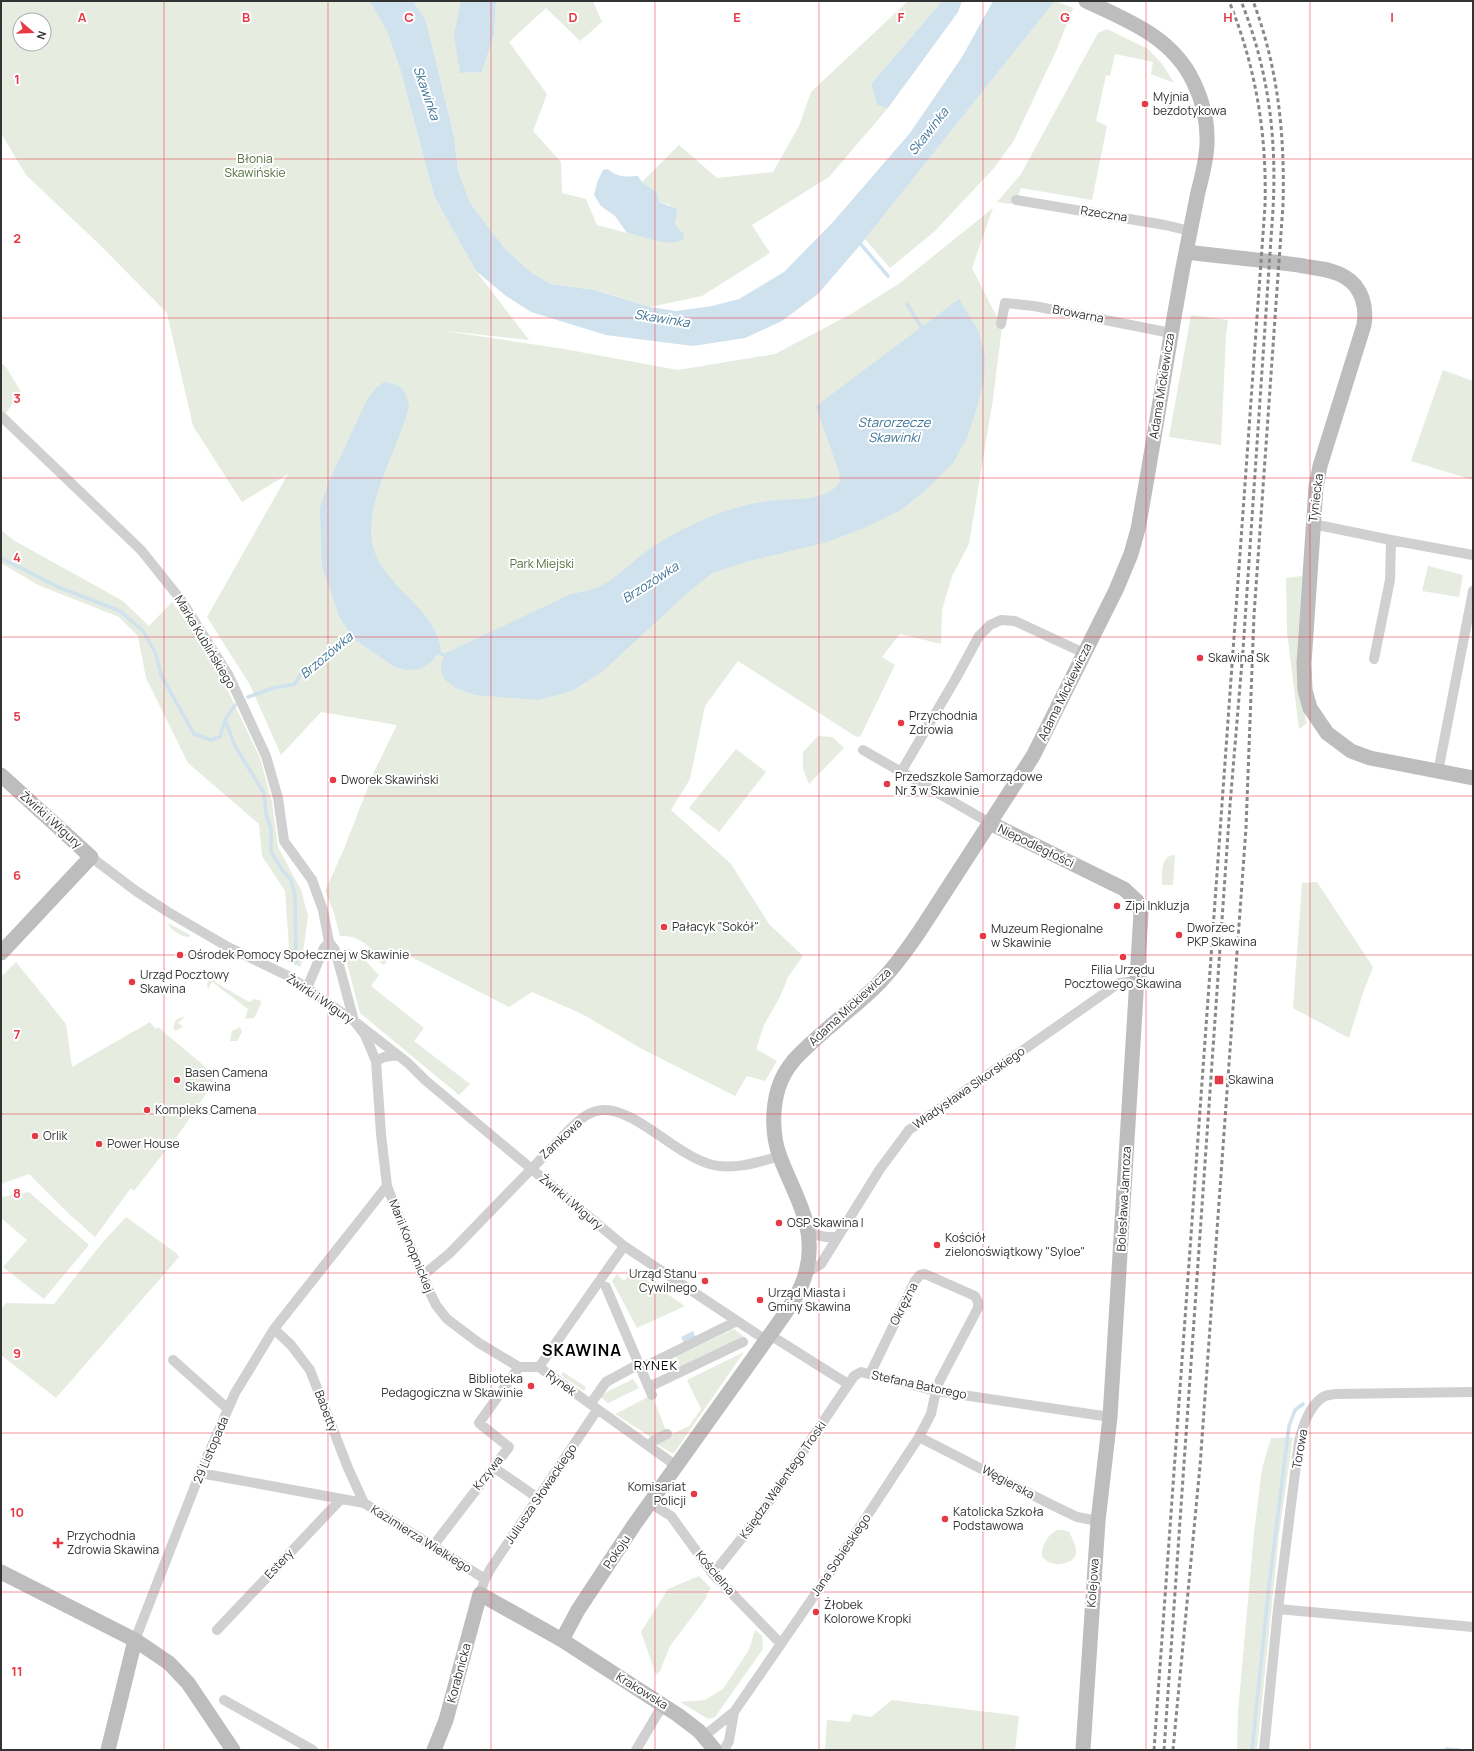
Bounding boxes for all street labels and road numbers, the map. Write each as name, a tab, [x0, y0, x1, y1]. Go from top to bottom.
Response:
street label: Rzeczna	[1079, 201, 1129, 226]
street label: Browarna	[1051, 300, 1105, 327]
street label: Adama Mickiewicza	[1145, 332, 1178, 440]
street label: Tyniecka	[1304, 473, 1327, 523]
street label: Marka Kublińskiego	[171, 592, 240, 692]
street label: Adama Mickiewicza	[1033, 640, 1096, 744]
street label: Żwirki i Wigury	[17, 787, 86, 852]
street label: Niepodległości	[995, 820, 1077, 871]
street label: Adama Mickiewicza	[805, 964, 895, 1049]
street label: Żwirki i Wigury	[283, 970, 358, 1028]
street label: Władysława Sikorskiego	[909, 1042, 1028, 1133]
street label: Zamkowa	[536, 1115, 586, 1163]
street label: Bolesława Jamroza	[1112, 1146, 1135, 1252]
street label: Żwirki i Wigury	[536, 1170, 607, 1234]
street label: Marii Konopnickiej	[385, 1197, 438, 1295]
street label: Okrężna	[886, 1279, 922, 1328]
street label: Rynek	[543, 1366, 581, 1400]
street label: Stefana Batorego	[870, 1366, 968, 1403]
street label: Babetty	[311, 1388, 342, 1435]
street label: 29 Listopada	[189, 1414, 232, 1486]
street label: Księdza Walentego Troski	[735, 1417, 830, 1542]
street label: Torowa	[1288, 1428, 1311, 1470]
street label: Juliusza Słowackiego	[501, 1440, 580, 1547]
street label: Krzywa	[469, 1452, 506, 1493]
street label: Węgierska	[979, 1461, 1038, 1503]
street label: Kazimierza Wielkiego	[368, 1501, 475, 1576]
street label: Jana Sobieskiego	[807, 1510, 875, 1599]
street label: Pokoju	[599, 1531, 634, 1572]
street label: Estery	[260, 1544, 297, 1582]
street label: Kościelna	[692, 1547, 739, 1598]
street label: Kolejowa	[1082, 1558, 1103, 1608]
street label: Korabnicka	[442, 1641, 475, 1704]
street label: Krakowska	[613, 1668, 672, 1713]

